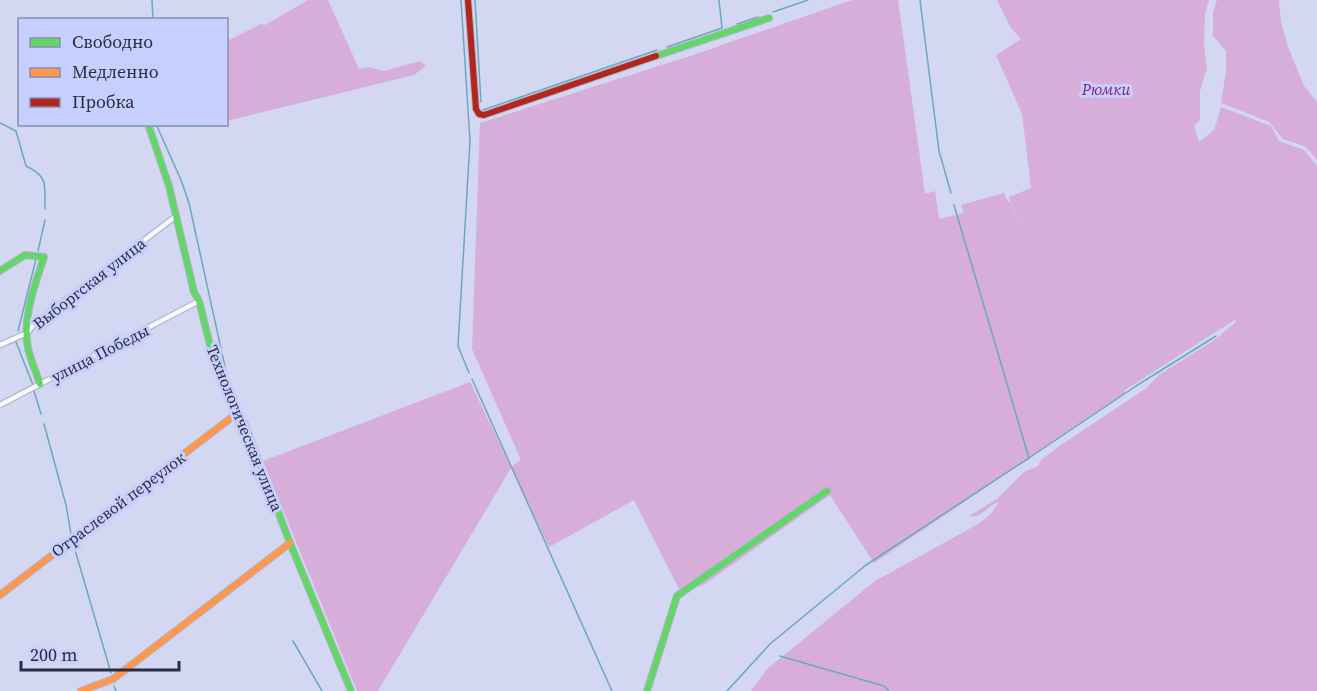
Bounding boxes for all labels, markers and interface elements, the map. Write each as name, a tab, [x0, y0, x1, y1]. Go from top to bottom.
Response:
legend	[18, 18, 228, 126]
text: Свободно	[72, 29, 153, 54]
text: Медленно	[72, 59, 159, 84]
park label: Рюмки	[1081, 78, 1131, 100]
text: Пробка	[72, 89, 135, 114]
street label: Выборгская улица	[28, 231, 151, 334]
street label: улица Победы	[47, 319, 153, 387]
street label: Технологическая улица	[202, 342, 289, 515]
street label: Отраслевой переулок	[46, 446, 190, 562]
scale bar	[21, 634, 178, 672]
text: 200 m	[30, 642, 77, 667]

